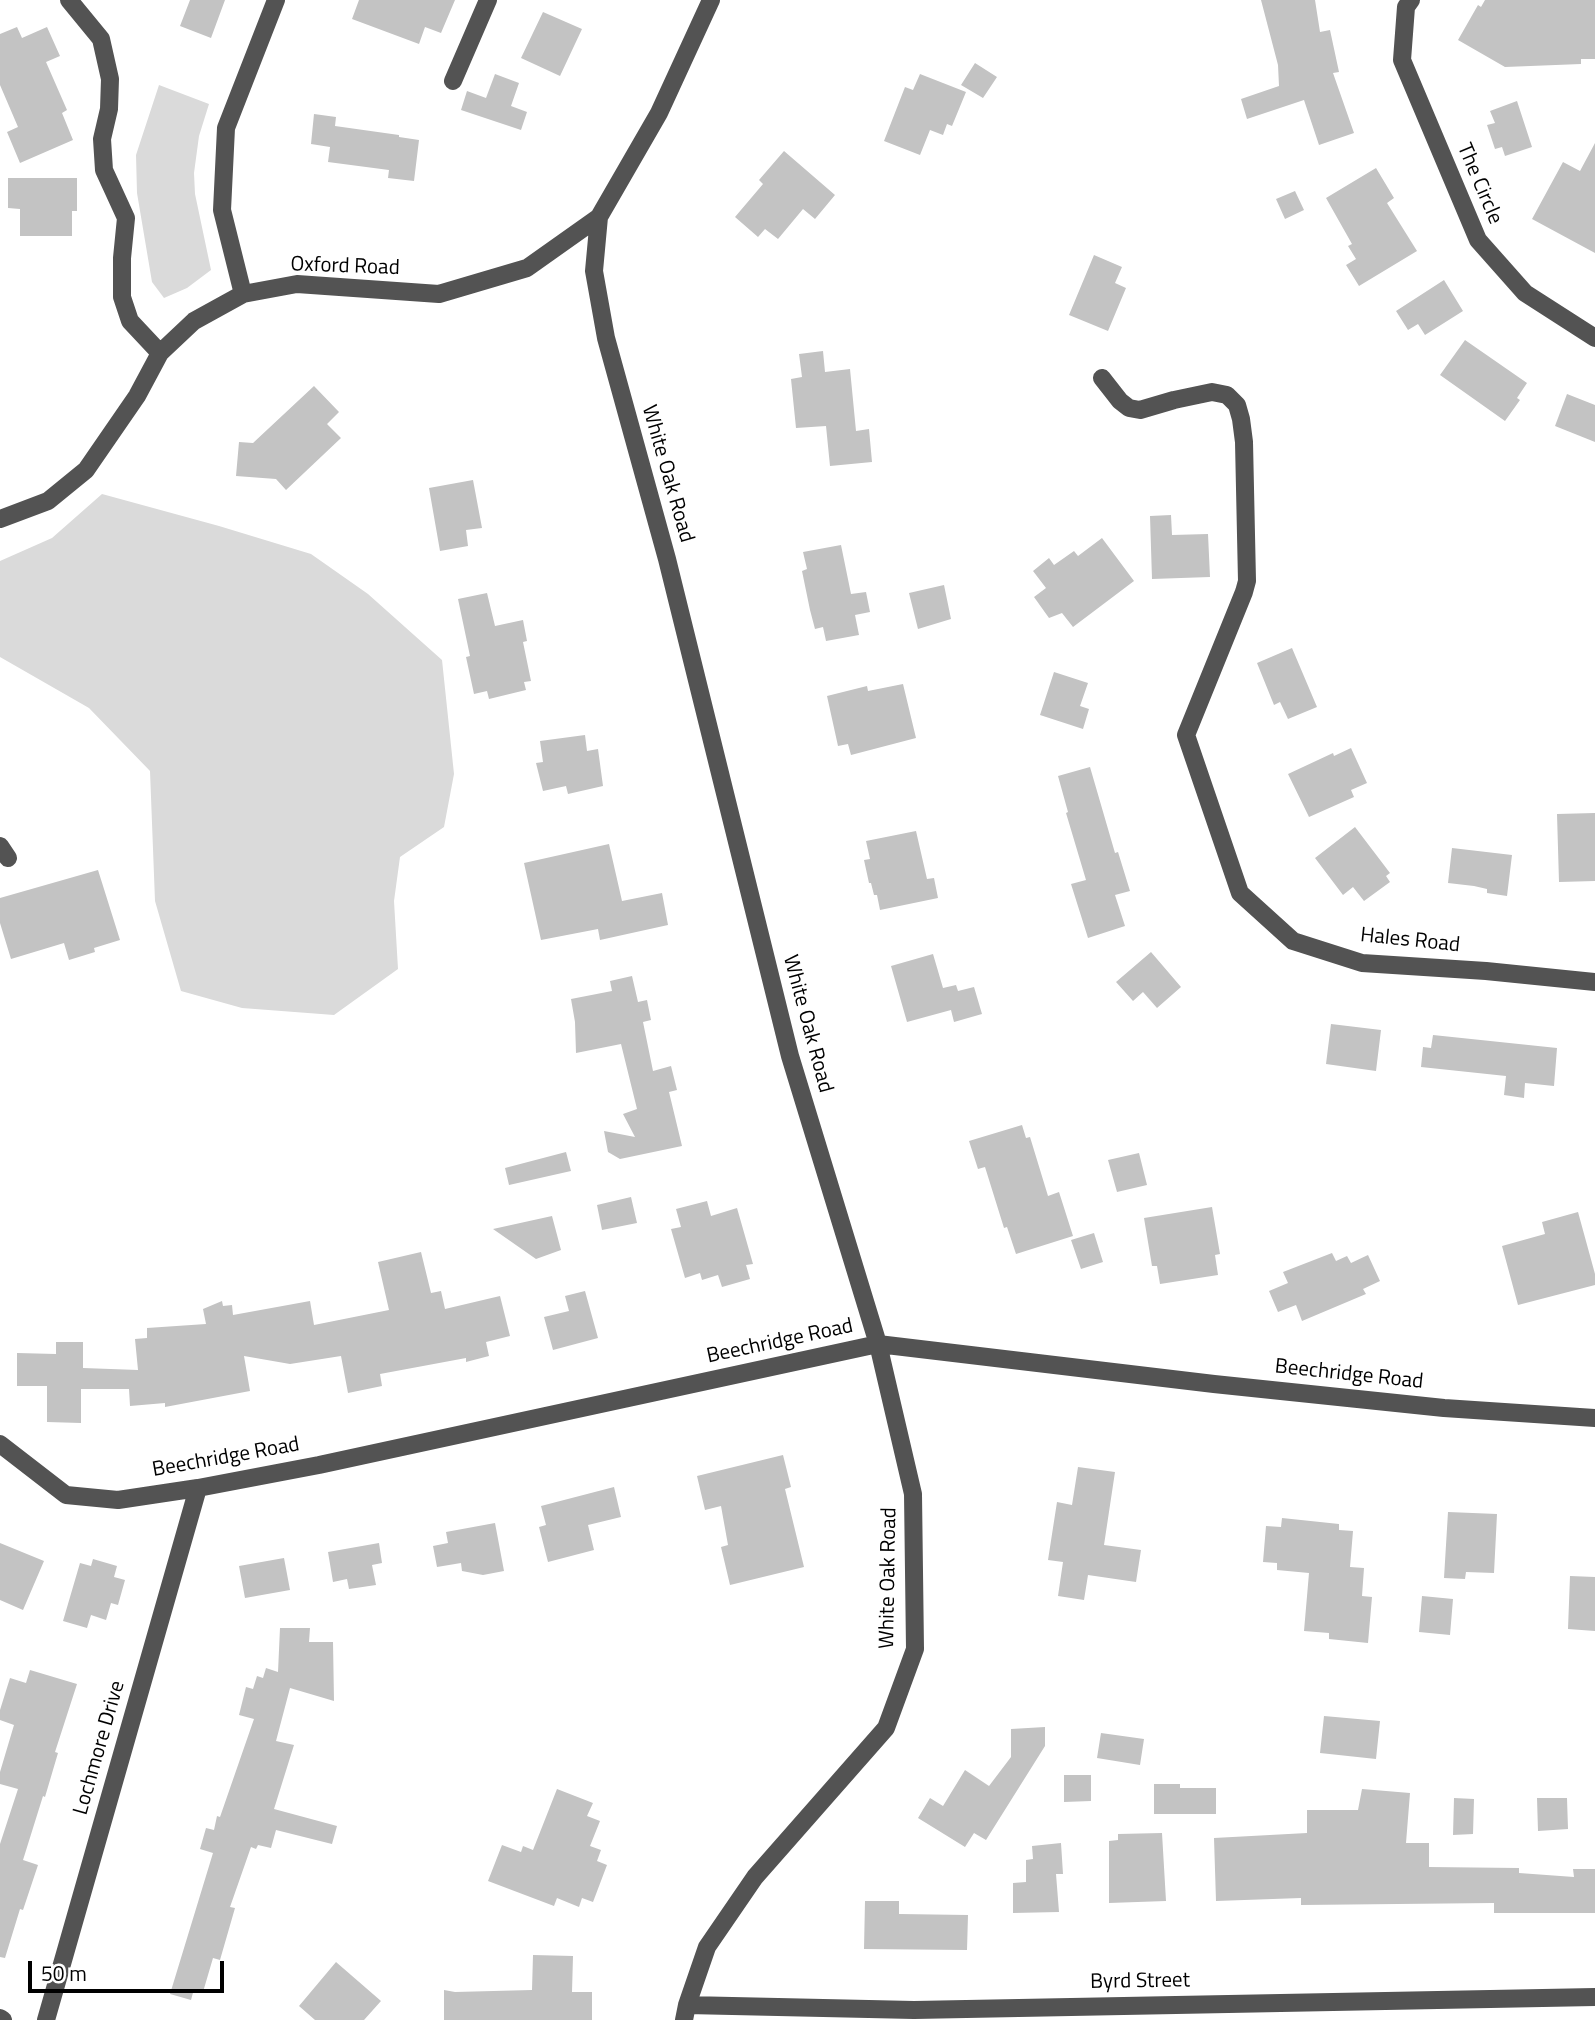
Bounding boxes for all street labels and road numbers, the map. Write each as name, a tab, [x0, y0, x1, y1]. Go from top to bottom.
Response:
street label: The Circle	[1451, 140, 1507, 228]
street label: Oxford Road	[290, 252, 400, 282]
street label: White Oak Road	[635, 402, 699, 546]
street label: Hales Road	[1359, 923, 1461, 959]
street label: White Oak Road	[777, 952, 837, 1096]
street label: Beechridge Road	[704, 1314, 856, 1370]
street label: Beechridge Road	[1274, 1355, 1424, 1395]
street label: Beechridge Road	[150, 1433, 302, 1483]
street label: White Oak Road	[875, 1507, 903, 1649]
street label: Lochmore Drive	[69, 1678, 131, 1818]
street label: Byrd Street	[1090, 1969, 1190, 1995]

